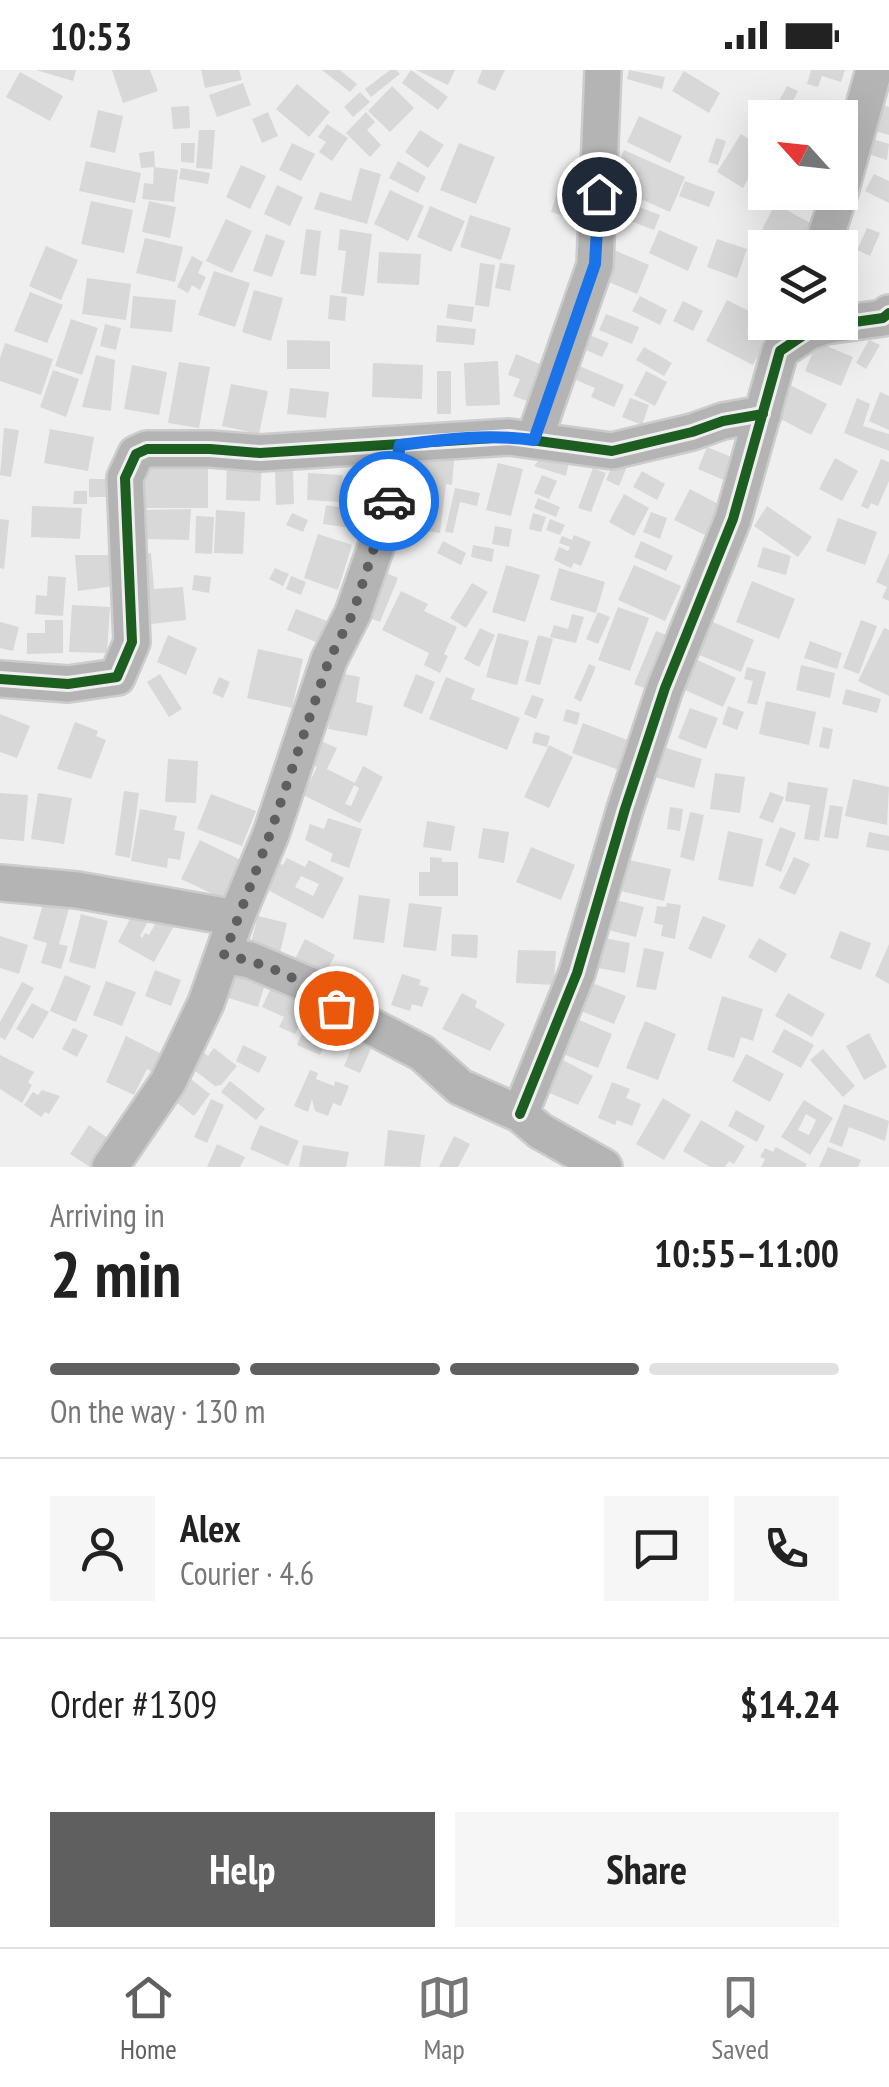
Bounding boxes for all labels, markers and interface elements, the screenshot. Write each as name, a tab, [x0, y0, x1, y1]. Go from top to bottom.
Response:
text: 10:53	[50, 11, 132, 60]
north arrow	[748, 100, 858, 210]
map controls	[748, 100, 858, 340]
pin	[557, 152, 642, 237]
icon: home	[572, 167, 627, 222]
button: layers	[748, 230, 858, 340]
courier	[339, 451, 439, 551]
icon: car	[362, 474, 417, 529]
pin	[294, 966, 379, 1051]
icon: bag	[309, 981, 364, 1036]
text: Arriving in	[50, 1194, 165, 1236]
text: 10:55–11:00	[654, 1228, 839, 1277]
text: 2 min	[50, 1231, 181, 1315]
text: On the way · 130 m	[50, 1390, 265, 1432]
button: person	[50, 1496, 155, 1601]
button: chat	[604, 1496, 709, 1601]
button: phone	[734, 1496, 839, 1601]
text: Alex	[180, 1503, 241, 1552]
text: Courier · 4.6	[180, 1552, 314, 1594]
text: Order #1309	[50, 1679, 217, 1728]
text: $14.24	[740, 1679, 839, 1728]
button: Help	[50, 1812, 435, 1927]
button: Share	[455, 1812, 839, 1927]
tab: Home	[120, 1970, 177, 2067]
tab: Map	[417, 1970, 472, 2067]
tab: Saved	[711, 1970, 769, 2067]

